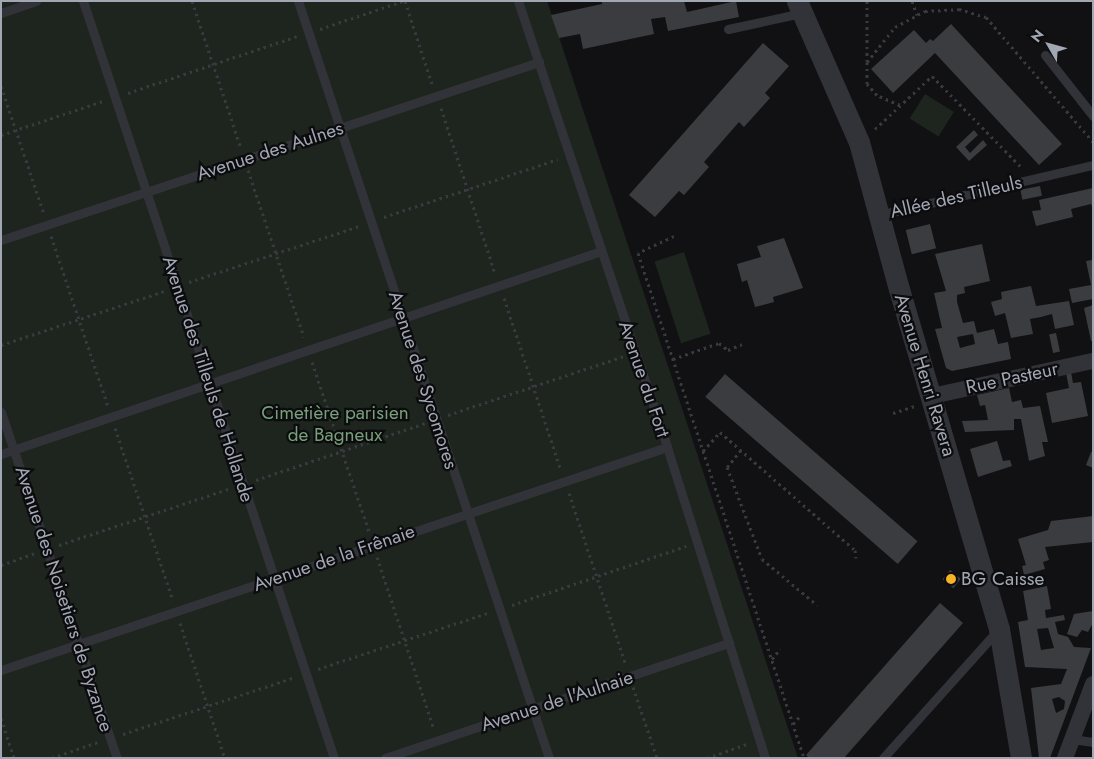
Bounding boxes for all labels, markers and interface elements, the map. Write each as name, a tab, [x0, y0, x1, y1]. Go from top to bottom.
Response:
north arrow	[1024, 20, 1074, 70]
text: N	[1026, 25, 1048, 46]
street label: Avenue des Aulnes	[194, 117, 346, 185]
street label: Allée des Tilleuls	[888, 171, 1024, 223]
street label: Avenue des Tilleuls de Hollande	[157, 253, 259, 505]
street label: Avenue des Sycomores	[383, 288, 463, 472]
street label: Avenue Henri Ravera	[889, 291, 961, 459]
street label: Avenue du Fort	[613, 318, 675, 440]
street label: Rue Pasteur	[964, 357, 1060, 399]
park label: Cimetière parisien de Bagneux	[261, 402, 409, 446]
street label: Avenue des Noisetiers de Byzance	[10, 463, 118, 735]
street label: Avenue de la Frênaie	[250, 520, 418, 596]
place label: BG Caisse	[961, 568, 1044, 590]
marker: BG Caisse	[945, 573, 957, 585]
street label: Avenue de l'Aulnaie	[478, 666, 636, 736]

